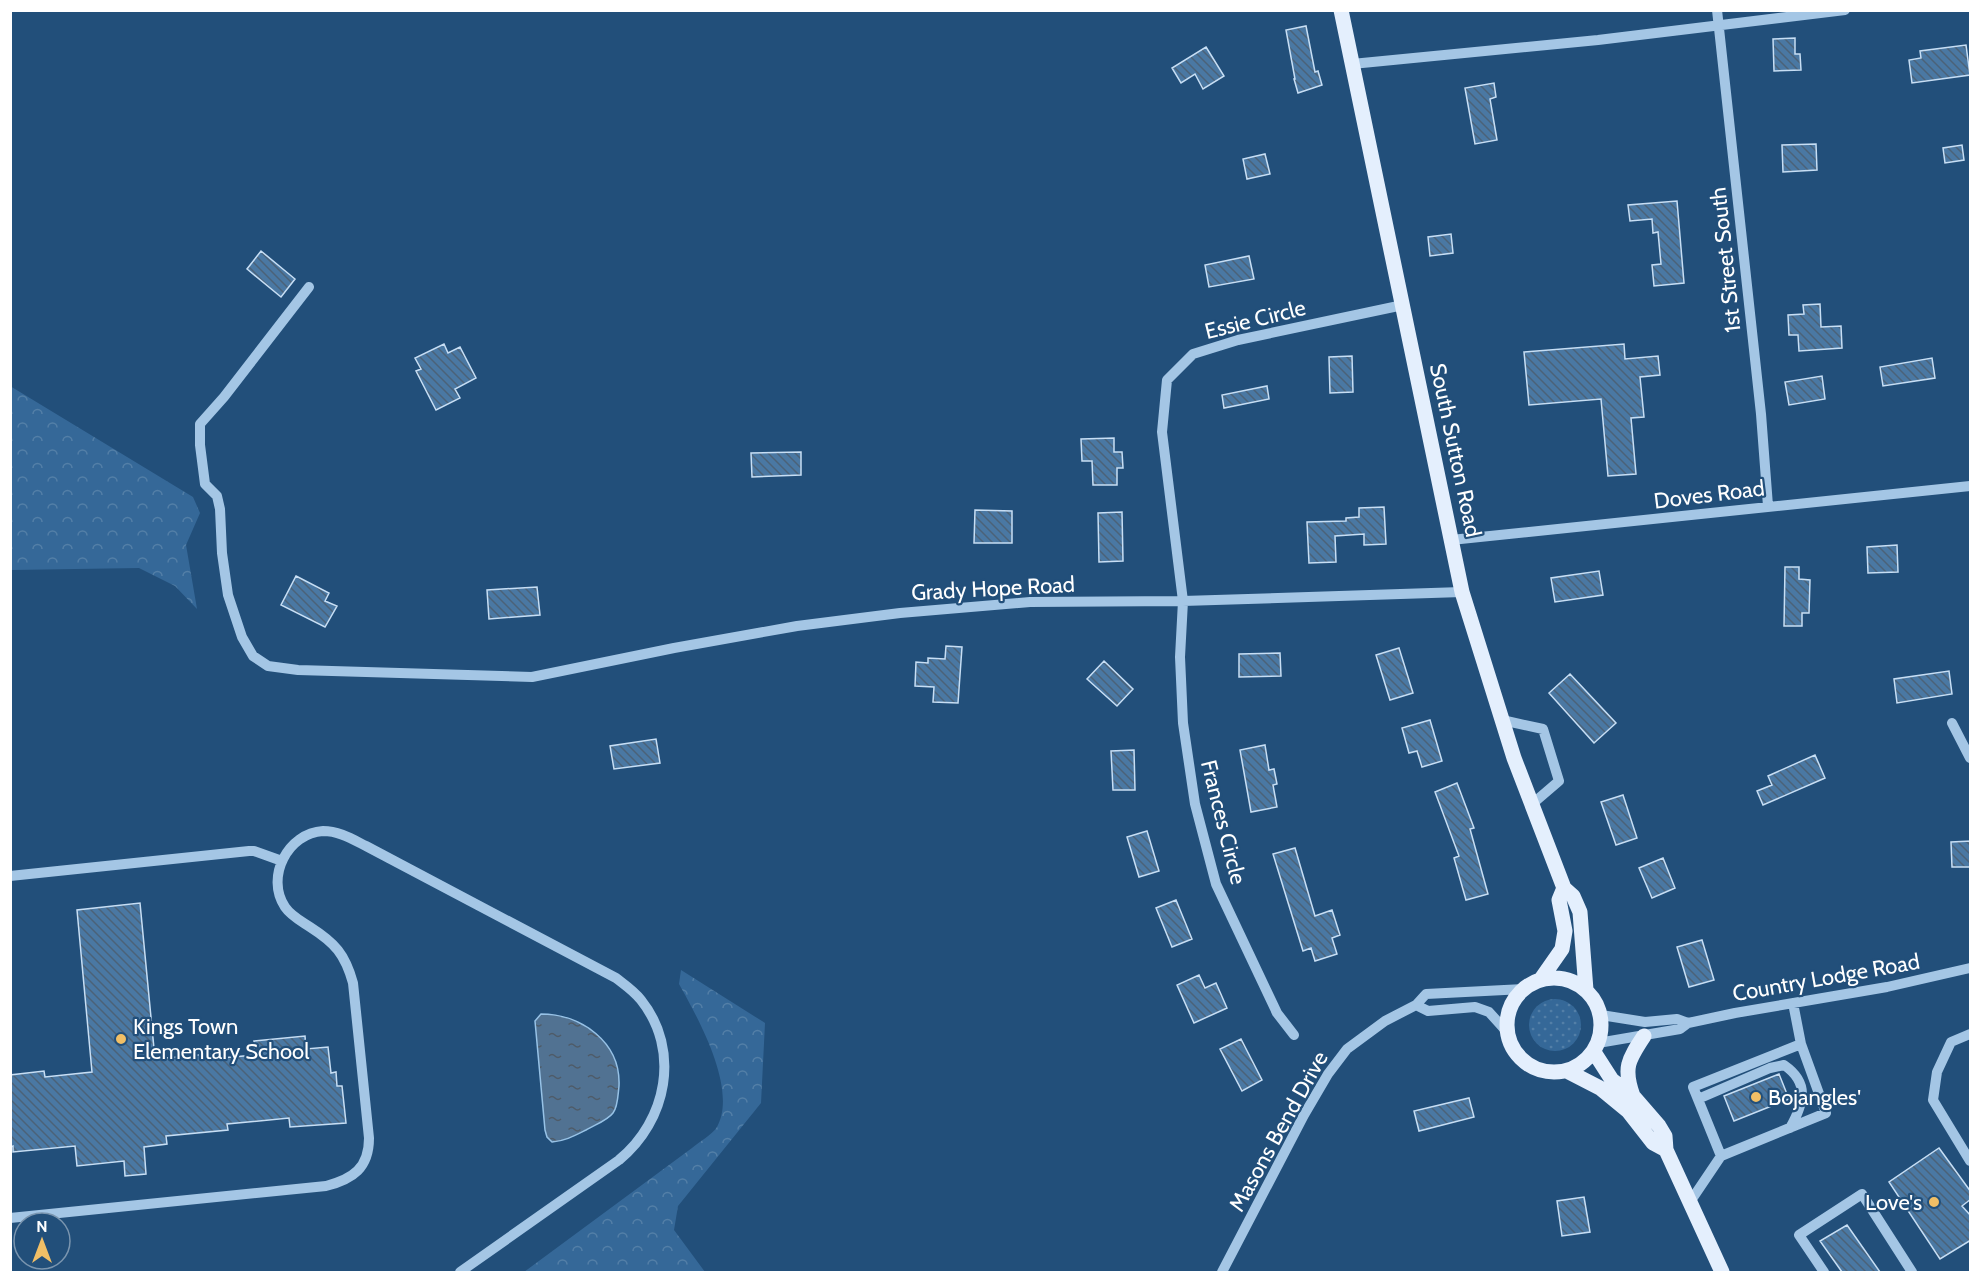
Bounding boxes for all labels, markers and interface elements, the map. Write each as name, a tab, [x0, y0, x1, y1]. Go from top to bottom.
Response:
street label: 1st Street South	[1704, 186, 1747, 334]
street label: Essie Circle	[1202, 294, 1308, 345]
street label: South Sutton Road	[1424, 361, 1487, 539]
street label: Doves Road	[1652, 474, 1766, 515]
street label: Grady Hope Road	[911, 571, 1076, 606]
street label: Frances Circle	[1195, 757, 1252, 887]
street label: Country Lodge Road	[1730, 948, 1922, 1007]
place label: Kings Town Elementary School	[133, 1013, 310, 1065]
marker: Kings Town Elementary School	[114, 1032, 128, 1046]
street label: Masons Bend Drive	[1223, 1046, 1334, 1216]
place label: Bojangles'	[1768, 1084, 1861, 1111]
marker: Bojangles'	[1749, 1090, 1763, 1104]
place label: Love's	[1865, 1189, 1922, 1216]
marker: Love's	[1927, 1195, 1941, 1209]
north arrow	[12, 1211, 72, 1271]
text: N	[36, 1217, 48, 1236]

